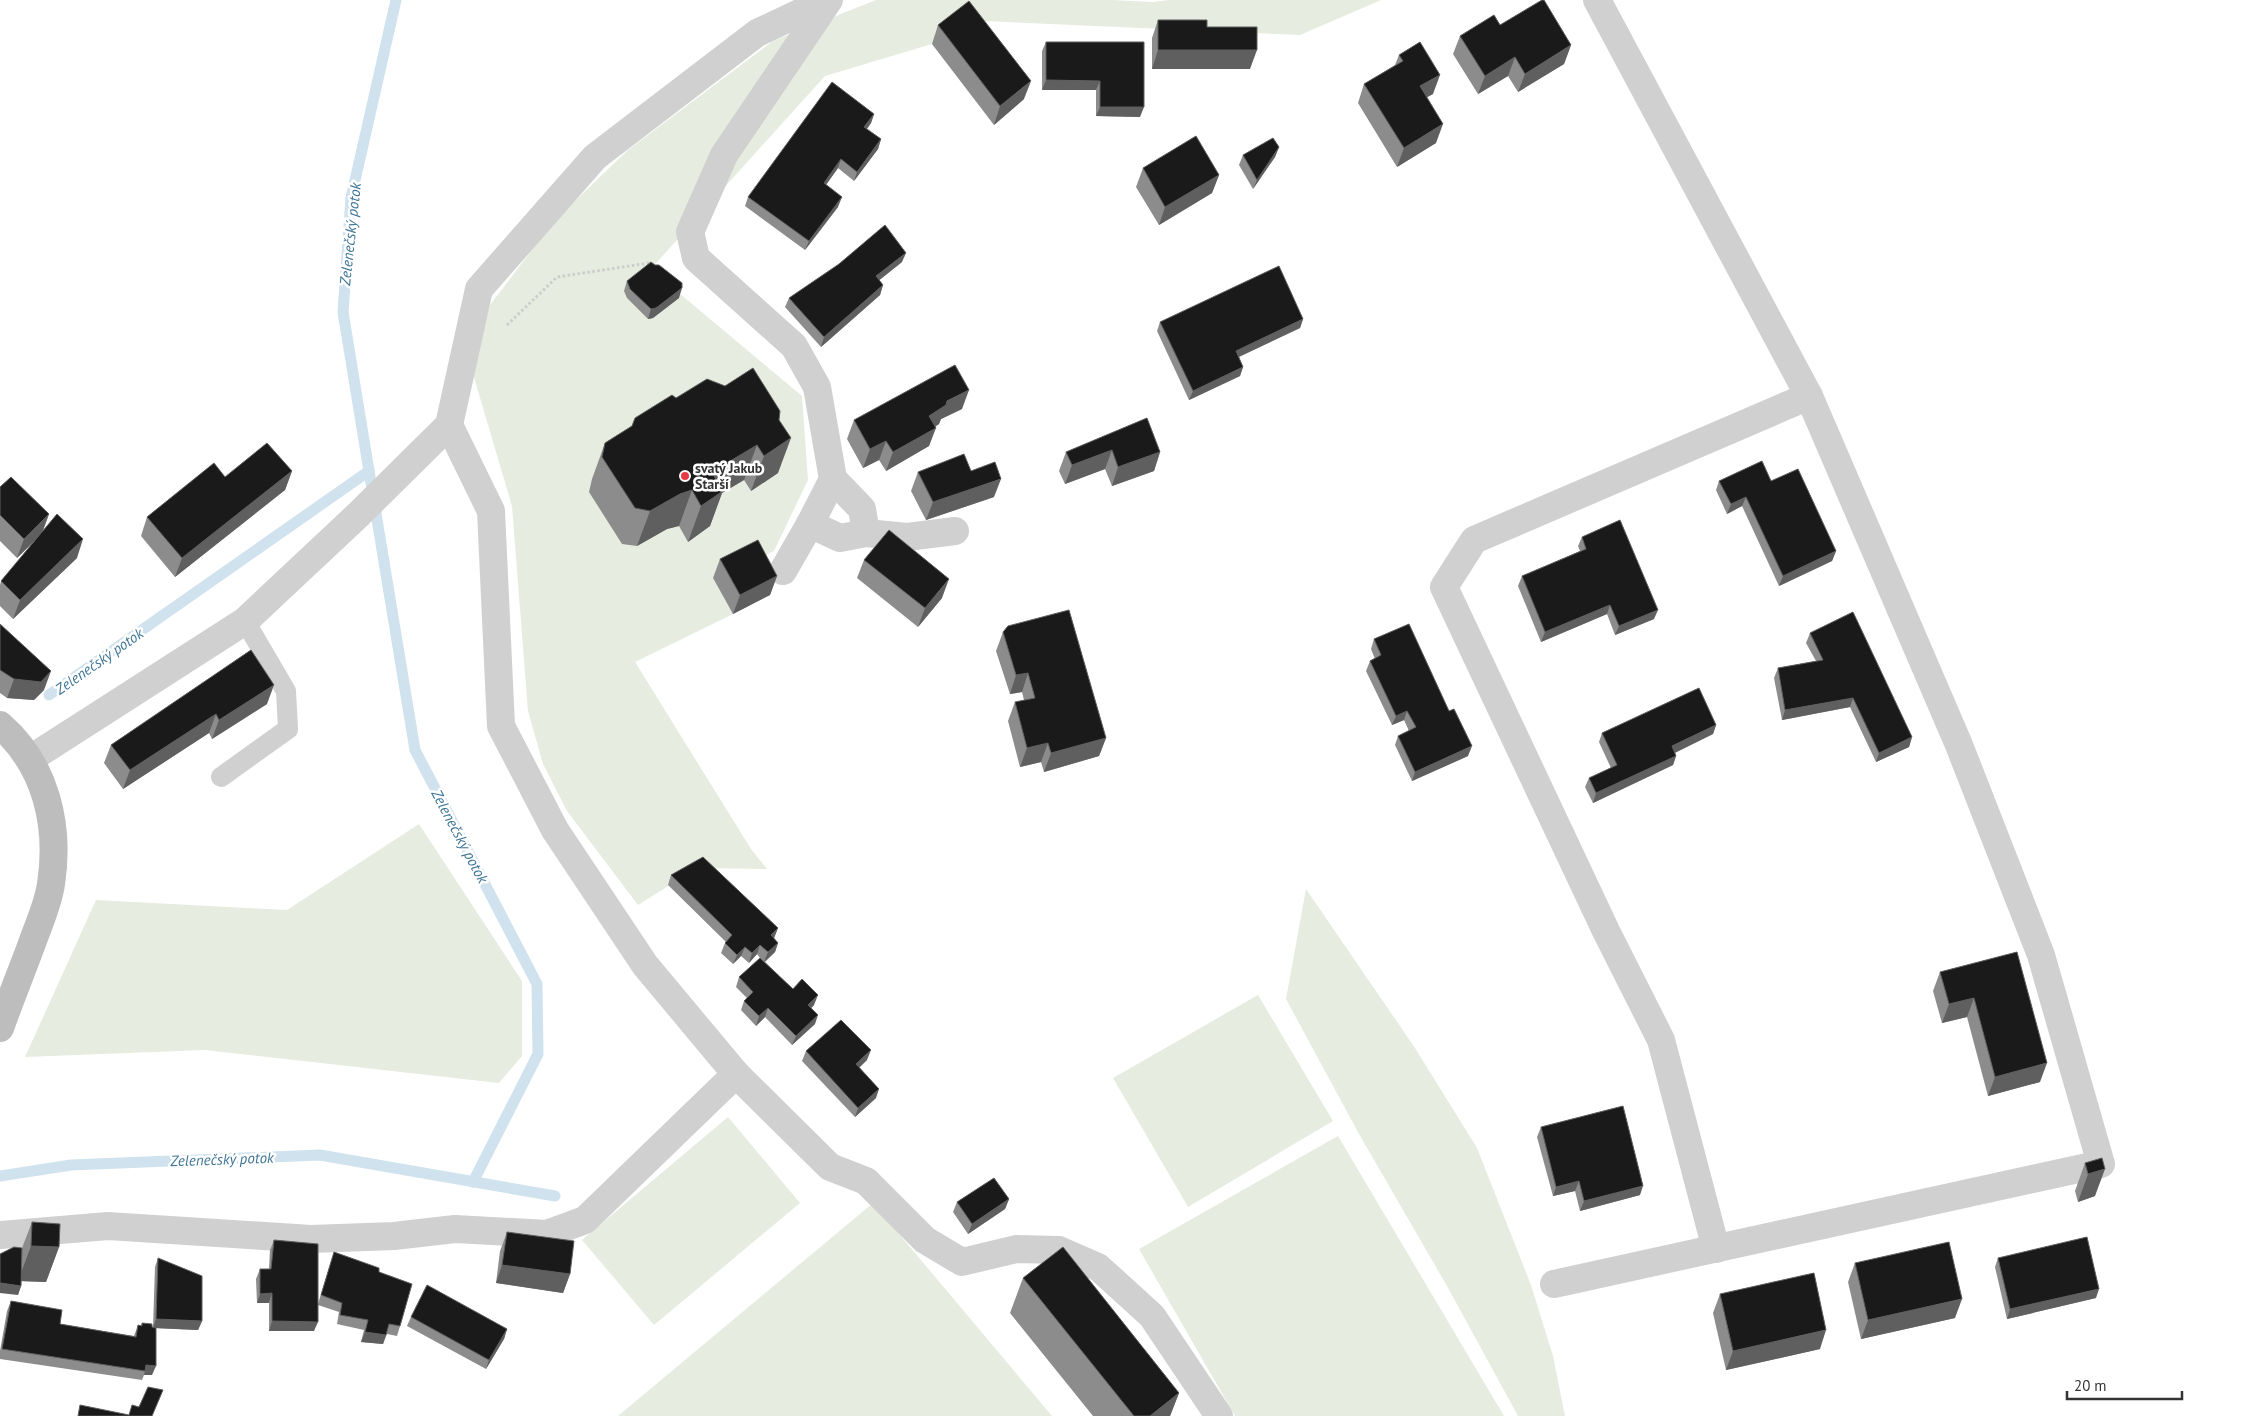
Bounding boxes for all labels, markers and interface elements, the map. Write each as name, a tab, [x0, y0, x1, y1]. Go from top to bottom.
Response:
water label: Zelenečský potok	[335, 180, 365, 287]
place label: svatý Jakub Starší	[695, 459, 763, 493]
marker: svatý Jakub Starší	[679, 470, 691, 482]
water label: Zelenečský potok	[50, 623, 148, 699]
water label: Zelenečský potok	[427, 785, 493, 887]
water label: Zelenečský potok	[169, 1148, 275, 1170]
scale bar	[2067, 1368, 2182, 1400]
text: 20 m	[2074, 1376, 2107, 1395]

